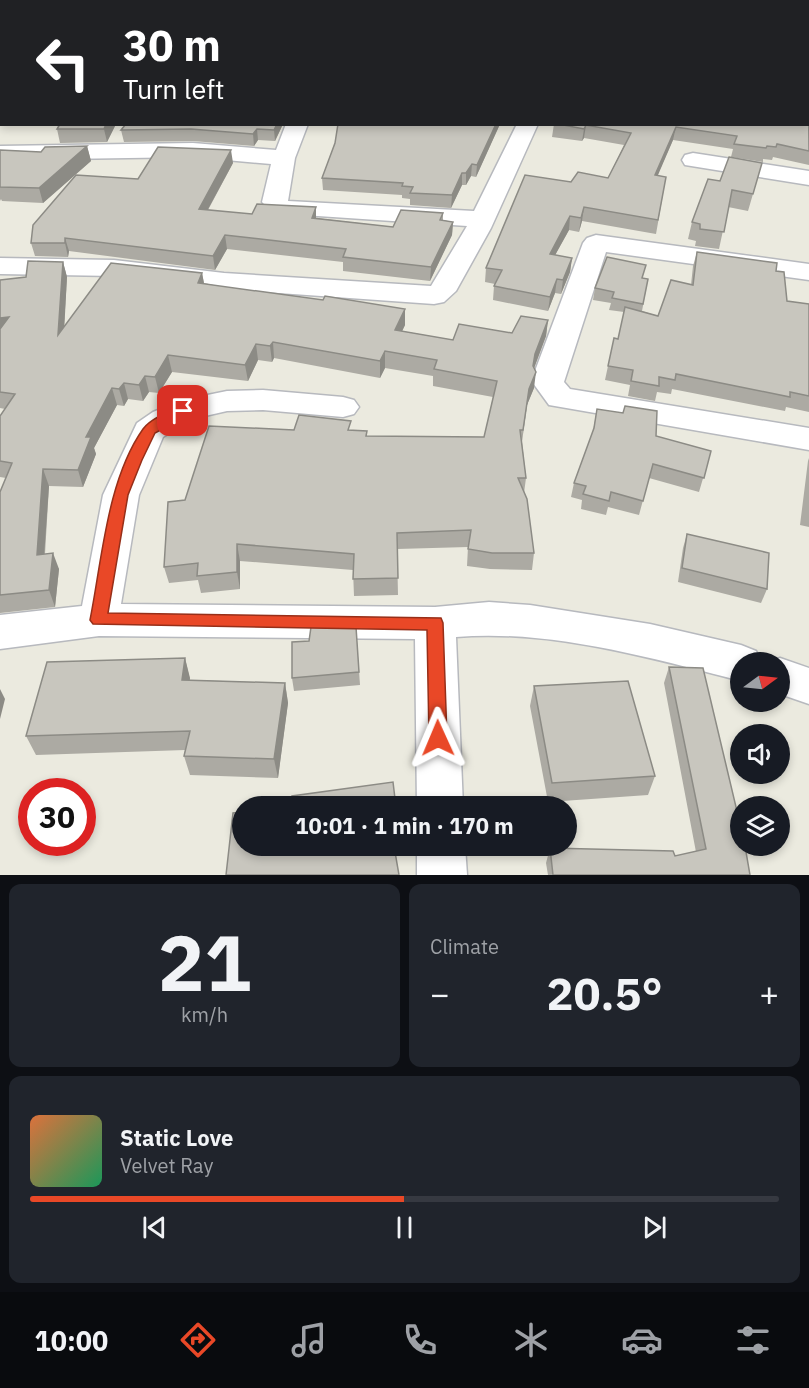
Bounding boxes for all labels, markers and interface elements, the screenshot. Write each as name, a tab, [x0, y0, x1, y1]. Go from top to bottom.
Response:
text: 30 m	[123, 18, 221, 73]
icon: left	[24, 24, 102, 102]
text: Turn left	[123, 71, 224, 106]
pin	[157, 385, 208, 436]
icon: arrive	[166, 394, 199, 427]
north arrow	[730, 652, 790, 712]
map controls	[730, 652, 790, 856]
position arrow	[406, 706, 470, 770]
button: sound	[730, 724, 790, 784]
speed limit sign: 30	[18, 778, 96, 856]
button: layers	[730, 796, 790, 856]
text: 10:01 · 1 min · 170 m	[295, 811, 514, 840]
text: 21	[158, 911, 251, 1012]
text: Climate	[430, 933, 499, 960]
text: 20.5°	[546, 964, 663, 1022]
text: −	[430, 972, 450, 1015]
text: +	[759, 972, 779, 1015]
text: km/h	[181, 1001, 228, 1028]
text: Static Love	[120, 1123, 233, 1152]
text: Velvet Ray	[120, 1152, 213, 1179]
icon: previous	[138, 1211, 171, 1244]
icon: pause	[388, 1211, 421, 1244]
icon: next	[638, 1211, 671, 1244]
icon: directions	[177, 1319, 219, 1361]
icon: music	[288, 1319, 330, 1361]
icon: phone	[399, 1319, 441, 1361]
icon: climate	[510, 1319, 552, 1361]
icon: car	[621, 1319, 663, 1361]
icon: filters	[732, 1319, 774, 1361]
text: 10:00	[35, 1323, 108, 1358]

